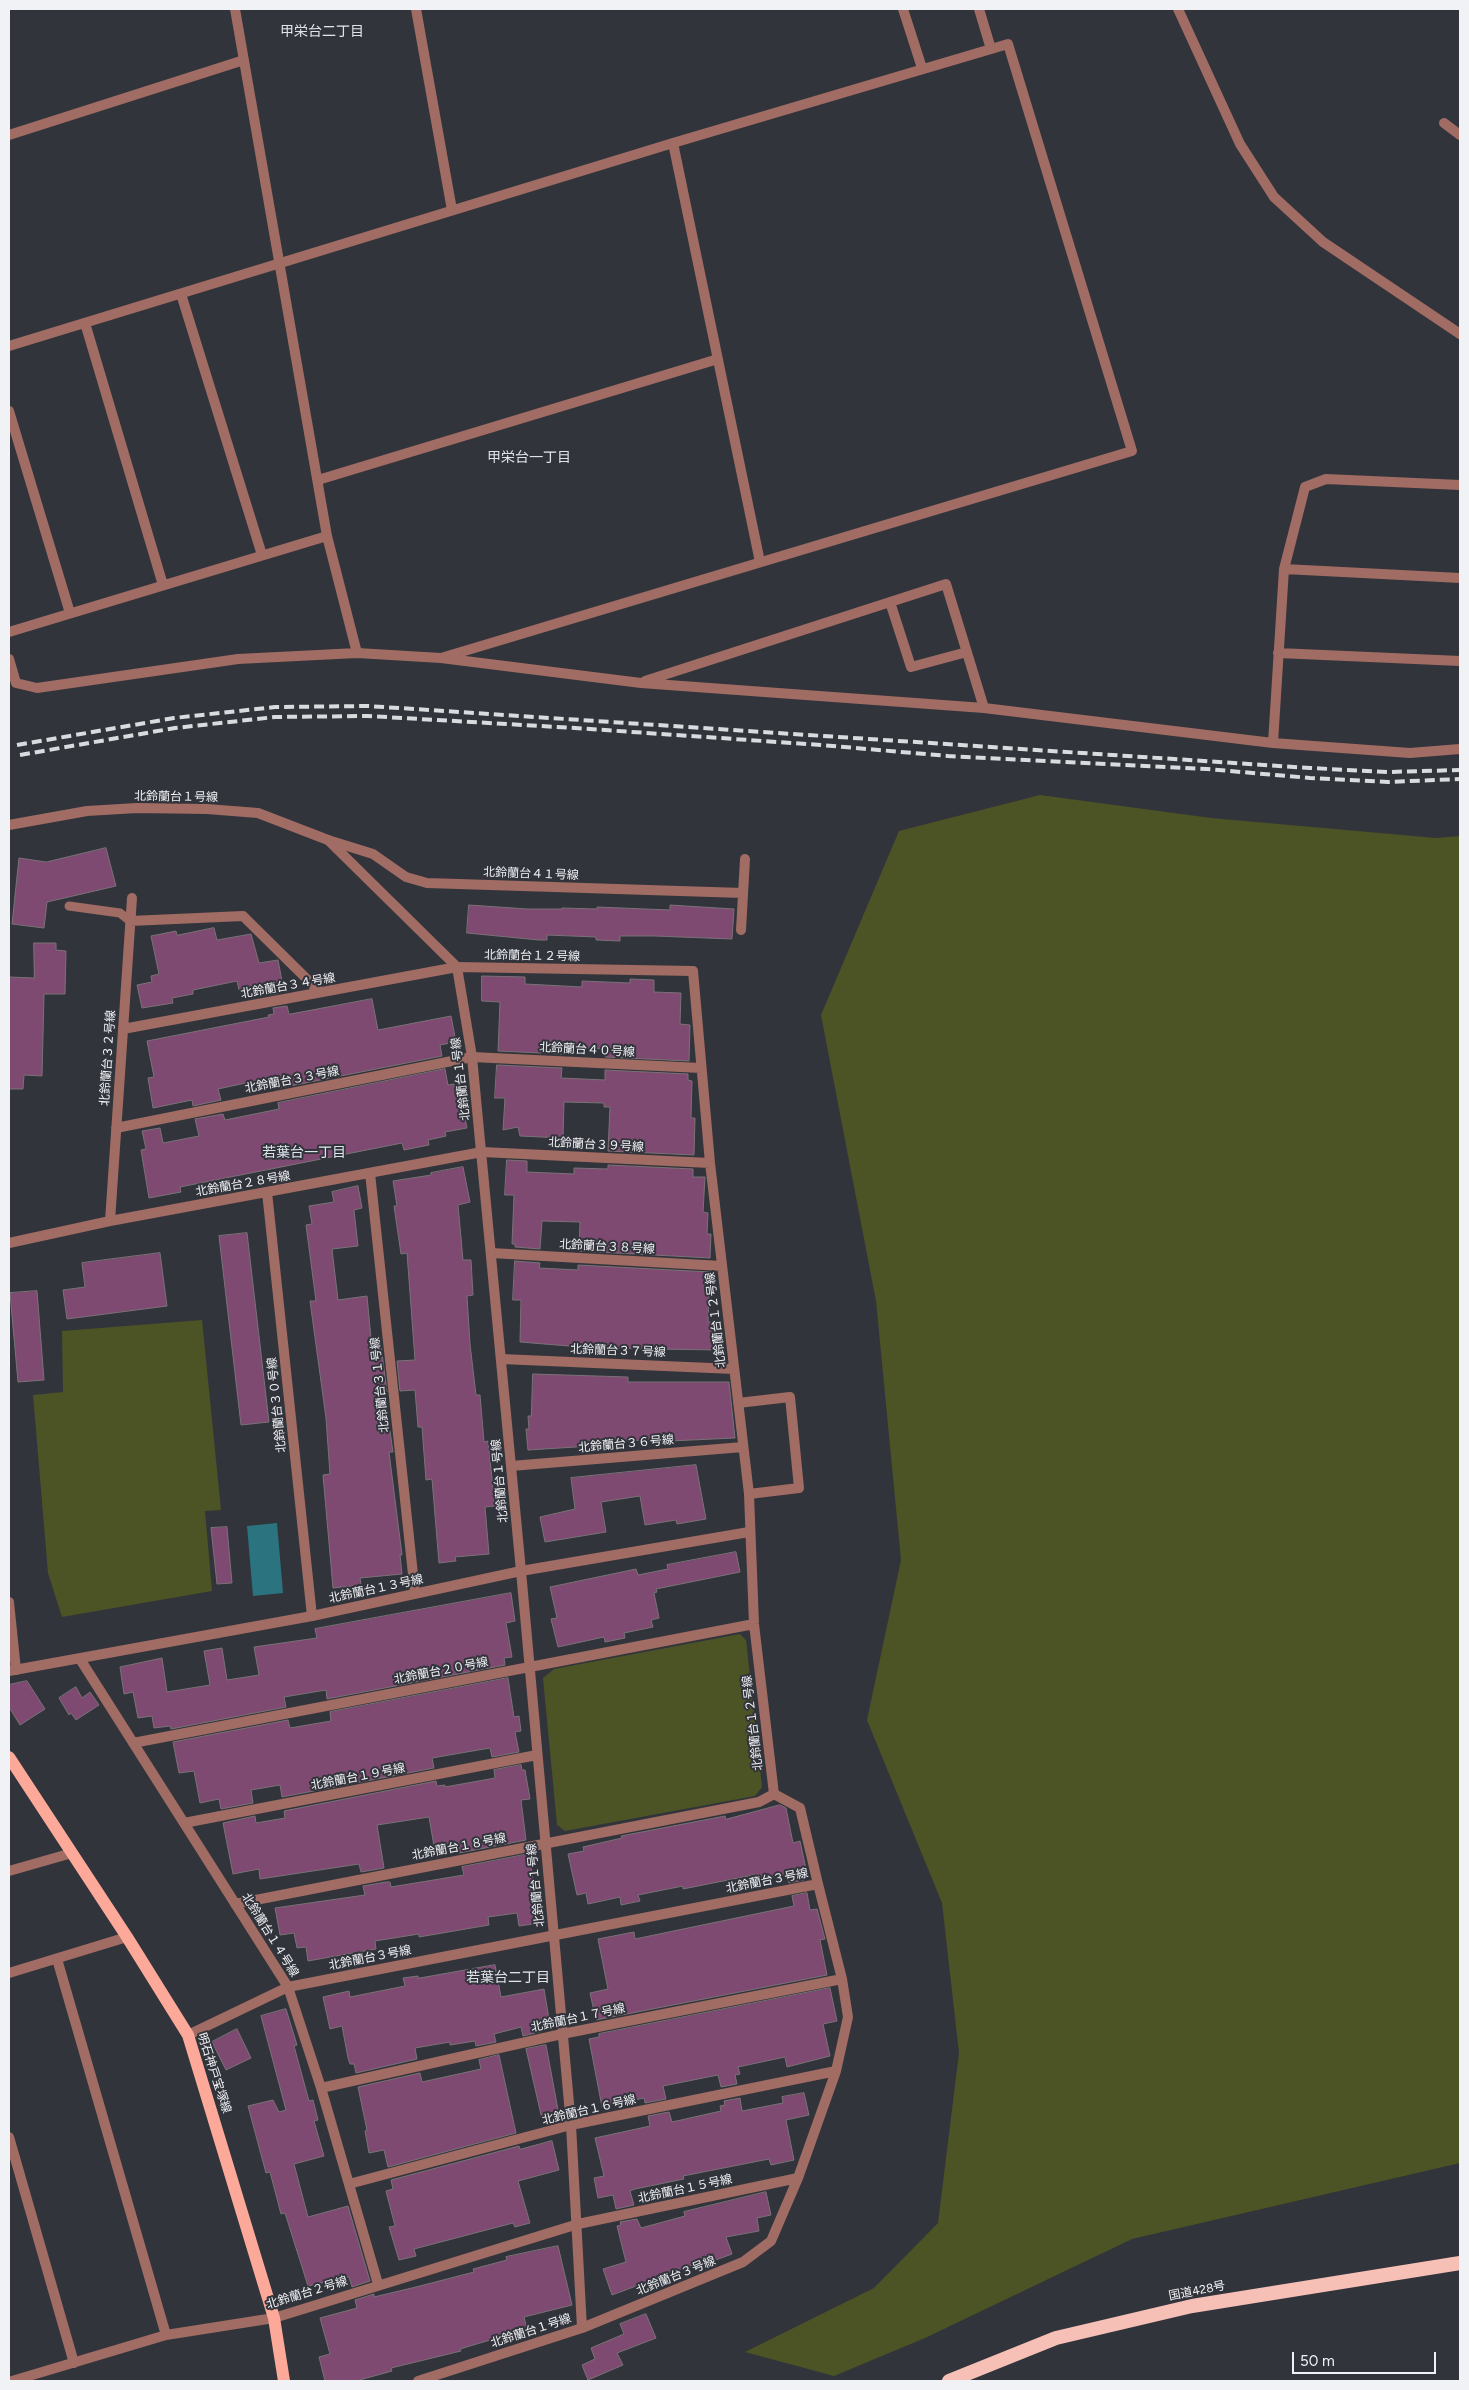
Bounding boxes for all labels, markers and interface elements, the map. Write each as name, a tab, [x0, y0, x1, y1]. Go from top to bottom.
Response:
district label: 甲栄台二丁目	[280, 24, 364, 40]
district label: 甲栄台一丁目	[487, 450, 571, 466]
street label: 北鈴蘭台１号線	[134, 789, 218, 805]
street label: 北鈴蘭台４１号線	[483, 865, 579, 883]
street label: 北鈴蘭台１２号線	[484, 948, 580, 964]
street label: 北鈴蘭台３４号線	[239, 971, 337, 1001]
street label: 北鈴蘭台３２号線	[97, 1010, 119, 1106]
street label: 北鈴蘭台１号線	[449, 1036, 473, 1122]
street label: 北鈴蘭台４０号線	[539, 1040, 635, 1060]
street label: 北鈴蘭台３３号線	[244, 1064, 340, 1096]
street label: 北鈴蘭台３９号線	[548, 1135, 644, 1155]
district label: 若葉台一丁目	[262, 1145, 346, 1161]
street label: 北鈴蘭台２８号線	[194, 1169, 292, 1199]
street label: 北鈴蘭台３８号線	[559, 1237, 655, 1257]
street label: 北鈴蘭台１２号線	[703, 1271, 729, 1369]
street label: 北鈴蘭台３１号線	[368, 1337, 392, 1433]
street label: 北鈴蘭台３７号線	[570, 1342, 666, 1360]
street label: 北鈴蘭台３０号線	[265, 1357, 289, 1453]
street label: 北鈴蘭台３６号線	[578, 1433, 674, 1455]
street label: 北鈴蘭台１号線	[489, 1439, 511, 1523]
street label: 北鈴蘭台１３号線	[328, 1572, 424, 1606]
street label: 北鈴蘭台２０号線	[393, 1655, 489, 1687]
street label: 北鈴蘭台１２号線	[740, 1674, 766, 1772]
street label: 北鈴蘭台１９号線	[310, 1761, 406, 1793]
street label: 北鈴蘭台１８号線	[411, 1831, 507, 1863]
street label: 北鈴蘭台１号線	[524, 1842, 548, 1928]
street label: 北鈴蘭台３号線	[724, 1866, 810, 1896]
street label: 北鈴蘭台１４号線	[238, 1890, 302, 1980]
street label: 北鈴蘭台３号線	[327, 1943, 413, 1973]
district label: 若葉台二丁目	[466, 1970, 550, 1986]
street label: 北鈴蘭台１７号線	[530, 2001, 626, 2035]
street label: 明石神戸宝塚線	[194, 2031, 234, 2115]
street label: 北鈴蘭台１６号線	[541, 2092, 637, 2128]
street label: 北鈴蘭台１５号線	[637, 2172, 733, 2206]
street label: 北鈴蘭台３号線	[634, 2254, 718, 2298]
street label: 北鈴蘭台２号線	[265, 2274, 349, 2312]
street label: 国道428号	[1167, 2278, 1227, 2304]
street label: 北鈴蘭台１号線	[489, 2311, 573, 2351]
scale bar	[1294, 2342, 1438, 2374]
text: 50 m	[1300, 2352, 1335, 2370]

